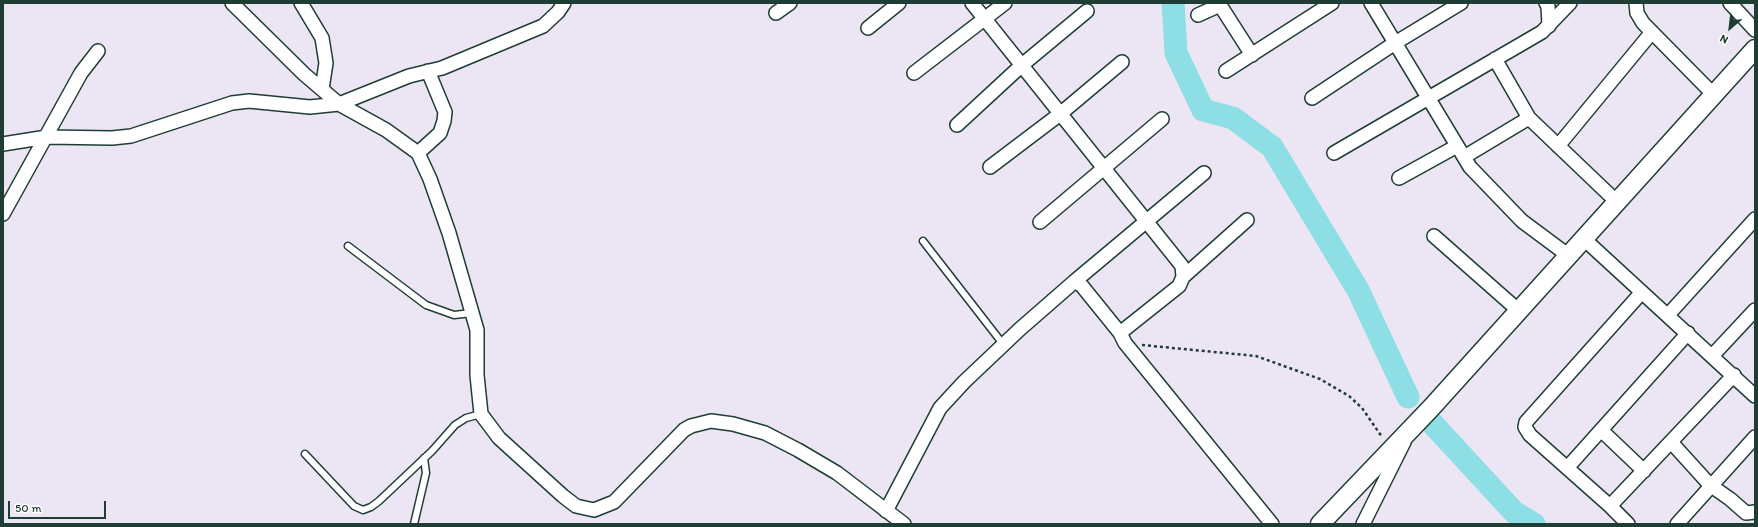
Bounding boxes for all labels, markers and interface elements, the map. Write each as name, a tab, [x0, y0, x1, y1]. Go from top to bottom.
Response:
north arrow	[1710, 8, 1750, 48]
text: N	[1718, 32, 1730, 47]
scale bar	[10, 493, 108, 519]
text: 50 m	[15, 501, 41, 515]

